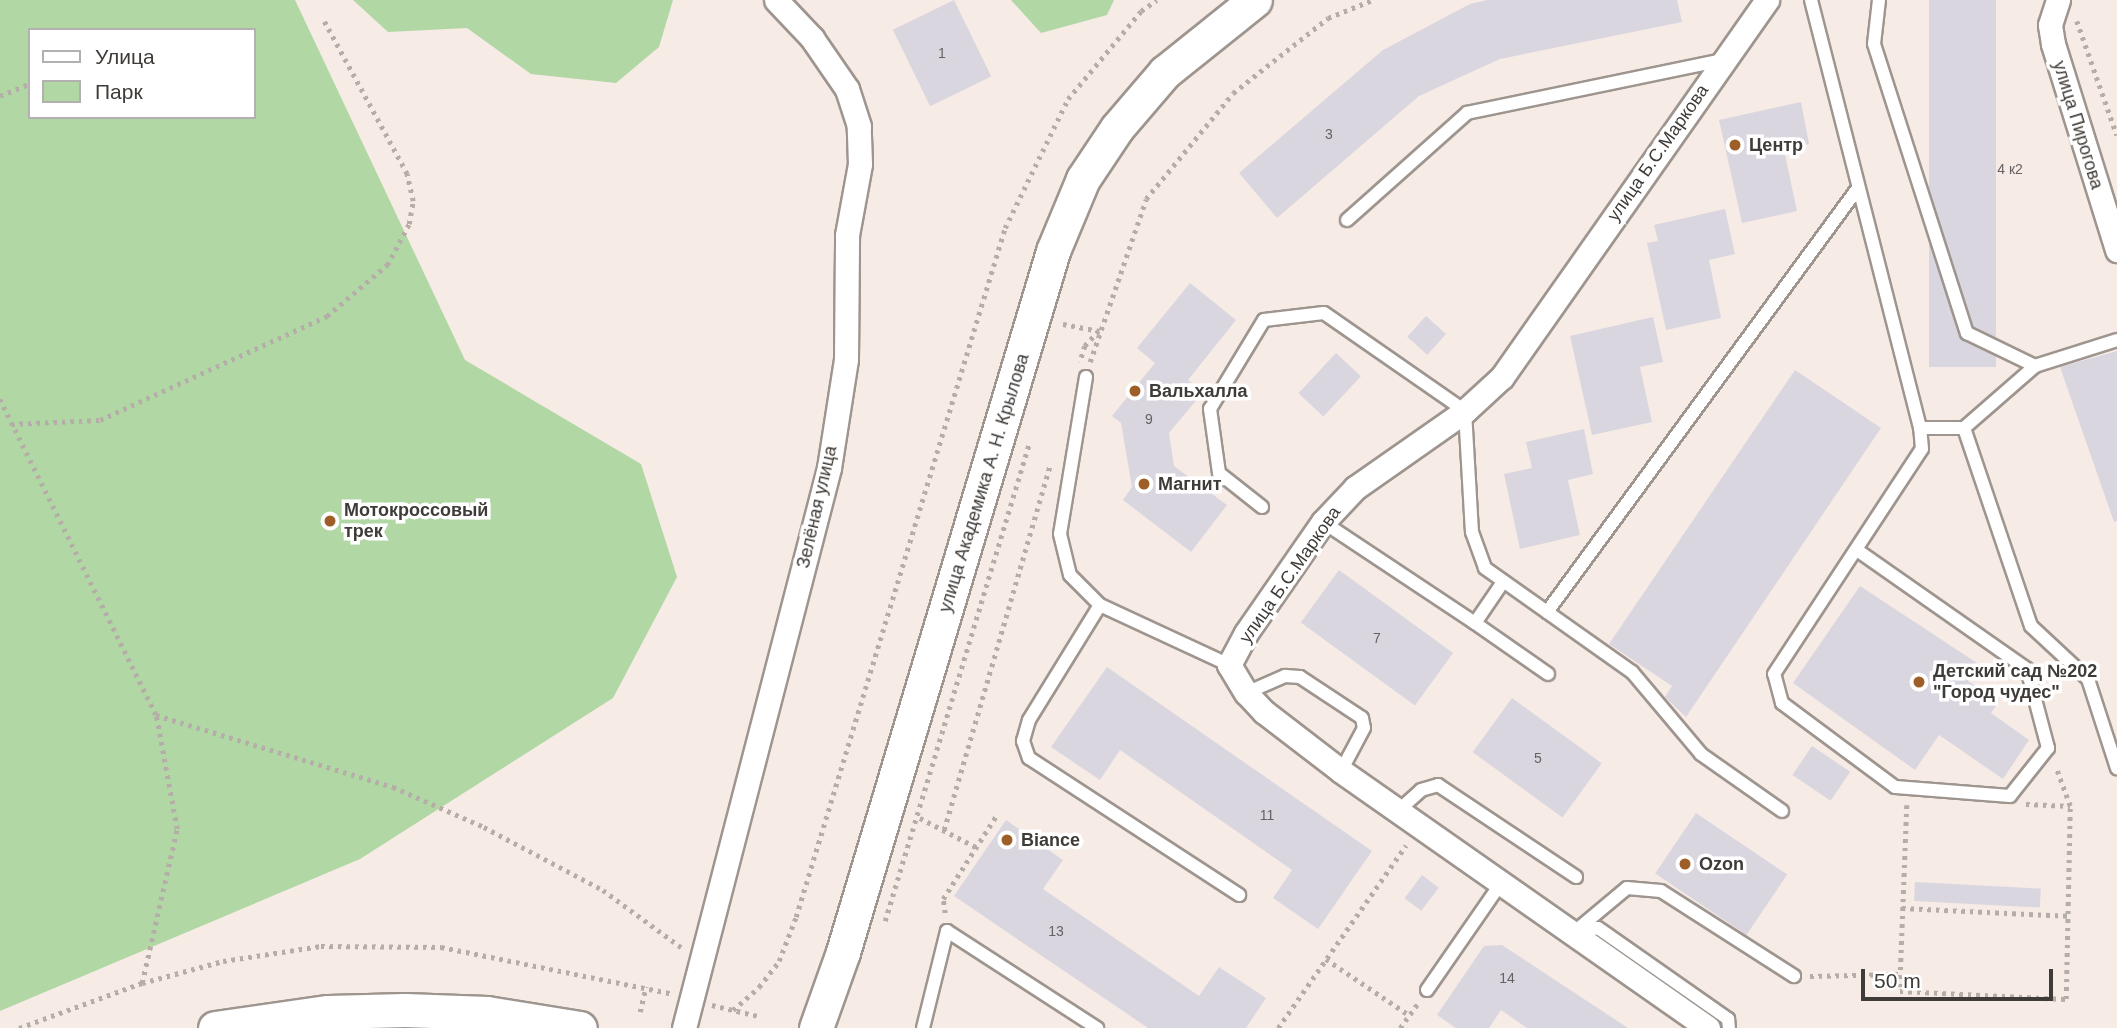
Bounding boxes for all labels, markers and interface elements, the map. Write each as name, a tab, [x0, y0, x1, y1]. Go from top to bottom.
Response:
legend	[28, 28, 256, 119]
text: Улица	[95, 45, 155, 68]
house number: 1	[938, 45, 946, 61]
street label: улица Пирогова	[2048, 58, 2108, 192]
text: Парк	[95, 80, 143, 103]
street label: улица Б.С.Маркова	[1603, 80, 1713, 226]
house number: 3	[1325, 126, 1333, 142]
place label: Центр	[1749, 134, 1803, 156]
marker: Центр	[1727, 137, 1743, 153]
house number: 4 к2	[1997, 161, 2023, 177]
street label: улица Академика А. Н. Крылова	[934, 351, 1034, 615]
place label: Вальхалла	[1149, 380, 1247, 402]
marker: Вальхалла	[1127, 383, 1143, 399]
house number: 9	[1145, 411, 1153, 427]
street label: Зелёная улица	[792, 444, 842, 570]
place label: Магнит	[1158, 473, 1221, 495]
marker: Магнит	[1136, 476, 1152, 492]
place label: Мотокроссовый трек	[344, 500, 488, 542]
street label: улица Б.С.Маркова	[1235, 502, 1345, 648]
marker: Мотокроссовый трек	[322, 513, 338, 529]
house number: 7	[1373, 630, 1381, 646]
place label: Детский сад №202 "Город чудес"	[1933, 661, 2097, 704]
marker: Детский сад №202 "Город чудес"	[1911, 674, 1927, 690]
house number: 5	[1534, 750, 1542, 766]
house number: 11	[1260, 807, 1274, 823]
place label: Biance	[1021, 829, 1080, 851]
marker: Biance	[999, 832, 1015, 848]
place label: Ozon	[1699, 853, 1744, 875]
marker: Ozon	[1677, 856, 1693, 872]
house number: 13	[1048, 923, 1064, 939]
scale bar	[1865, 954, 2058, 998]
text: 50 m	[1874, 969, 1921, 992]
house number: 14	[1499, 970, 1515, 986]

